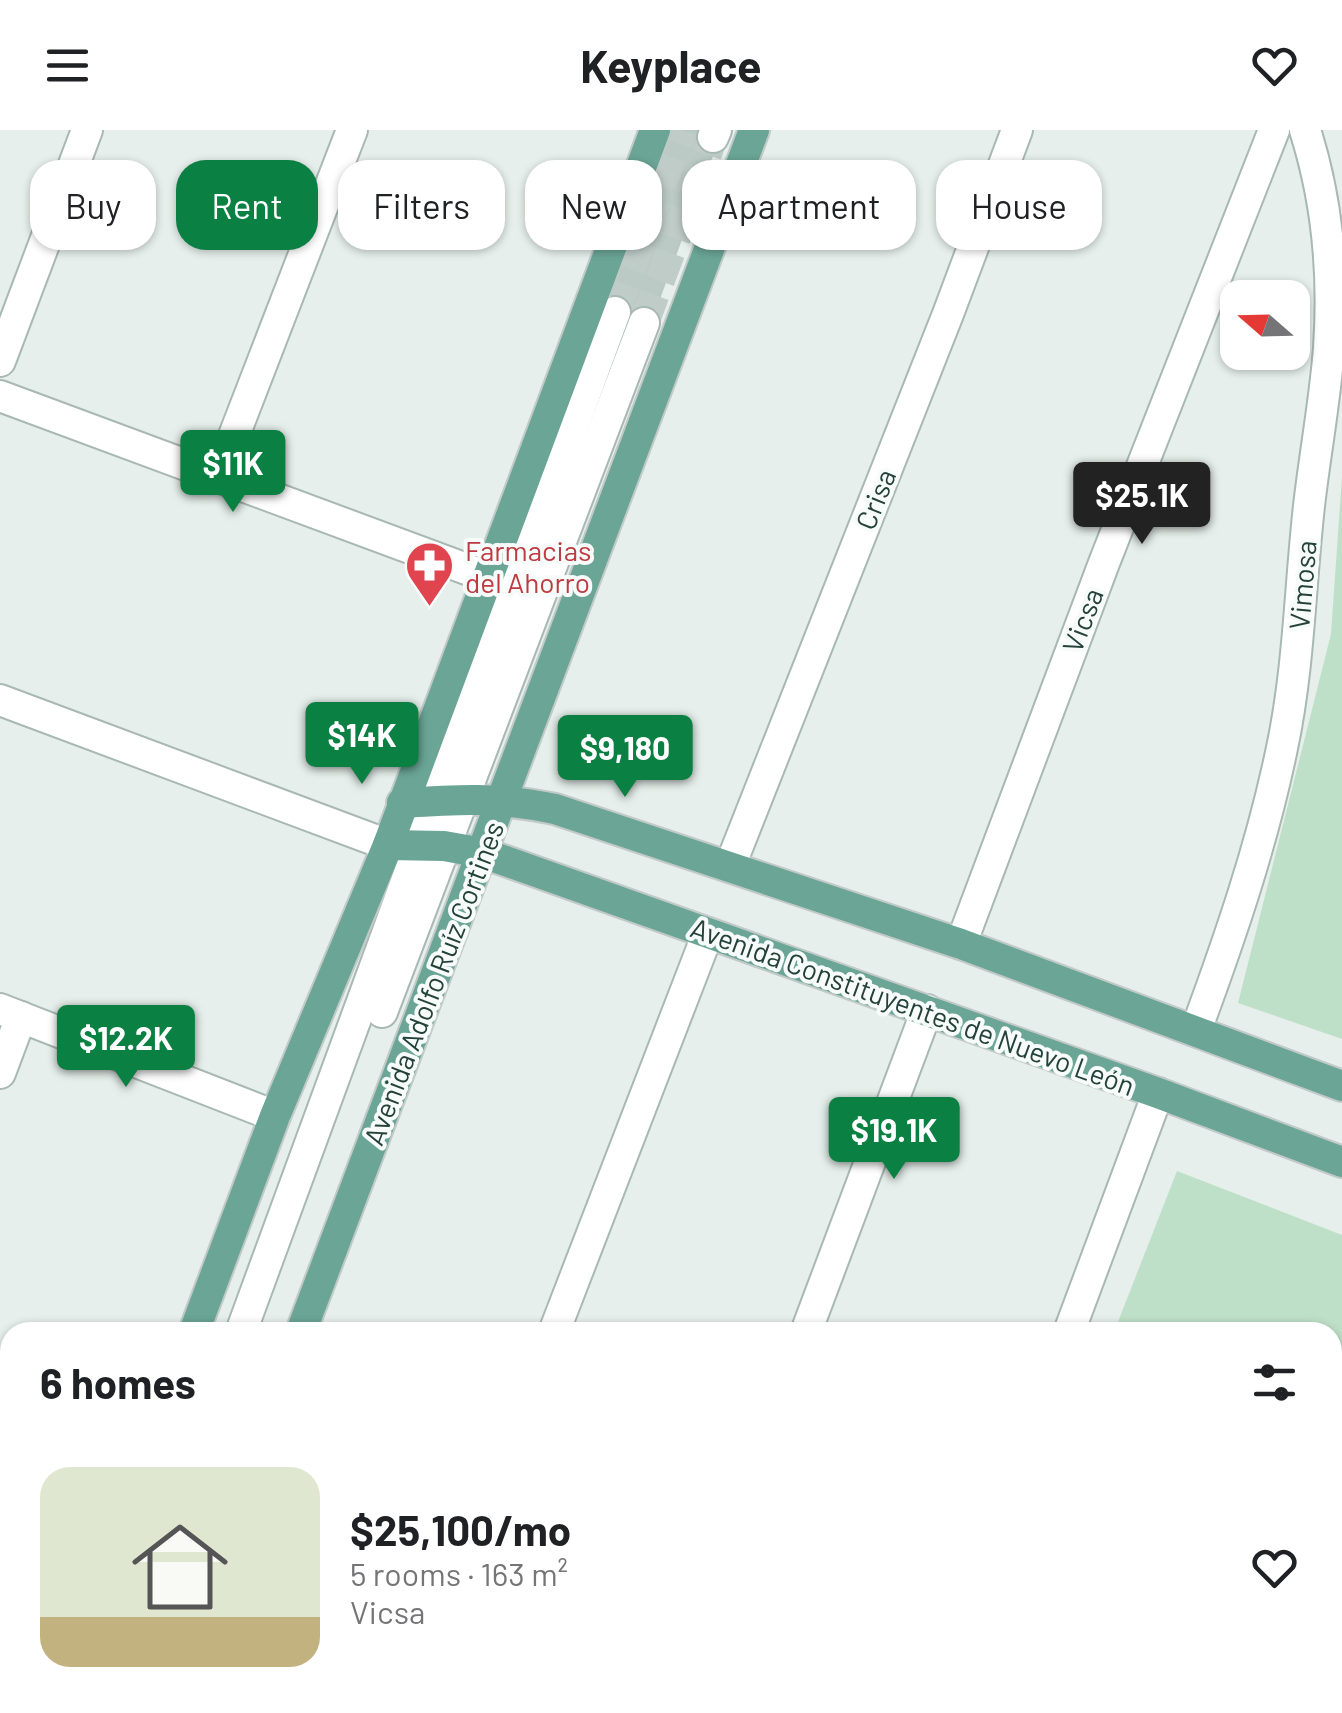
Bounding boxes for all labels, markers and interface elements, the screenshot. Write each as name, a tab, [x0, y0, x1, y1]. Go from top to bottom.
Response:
icon: menu	[40, 38, 95, 93]
text: Keyplace	[580, 38, 762, 92]
icon: heart	[1247, 38, 1302, 93]
chip: Buy	[30, 160, 156, 250]
chip: Rent	[176, 160, 318, 250]
chip: Filters	[338, 160, 505, 250]
chip: New	[525, 160, 662, 250]
chip: Apartment	[682, 160, 916, 250]
chip: House	[936, 160, 1102, 250]
north arrow	[1220, 280, 1310, 370]
map controls	[1220, 280, 1310, 370]
pin: $11K	[174, 430, 292, 515]
text: $11K	[202, 443, 264, 481]
pin: $25.1K	[1061, 462, 1223, 547]
street label: Crisa	[848, 464, 902, 534]
text: $25.1K	[1095, 475, 1189, 513]
place label: Farmacias del Ahorro	[465, 533, 591, 599]
street label: Vimosa	[1281, 539, 1323, 631]
pharmacy icon: Farmacias del Ahorro	[404, 540, 456, 608]
street label: Vicsa	[1054, 583, 1110, 657]
pin: $14K	[303, 702, 421, 787]
text: $14K	[327, 715, 397, 753]
pin: $9,180	[544, 715, 706, 800]
text: $9,180	[580, 728, 670, 766]
street label: Avenida Adolfo Ruíz Cortines	[356, 816, 510, 1150]
street label: Avenida Constituyentes de Nuevo León	[687, 910, 1139, 1102]
pin: $12.2K	[45, 1005, 207, 1090]
text: $12.2K	[79, 1018, 173, 1056]
pin: $19.1K	[813, 1097, 975, 1182]
text: $19.1K	[851, 1110, 937, 1148]
icon: filters	[1247, 1355, 1302, 1410]
text: 6 homes	[40, 1357, 196, 1407]
text: $25,100/mo	[350, 1504, 571, 1554]
icon: home	[120, 1507, 240, 1627]
icon: heart	[1247, 1540, 1302, 1595]
text: 5 rooms · 163 m²	[350, 1554, 568, 1592]
text: Vicsa	[350, 1592, 425, 1630]

